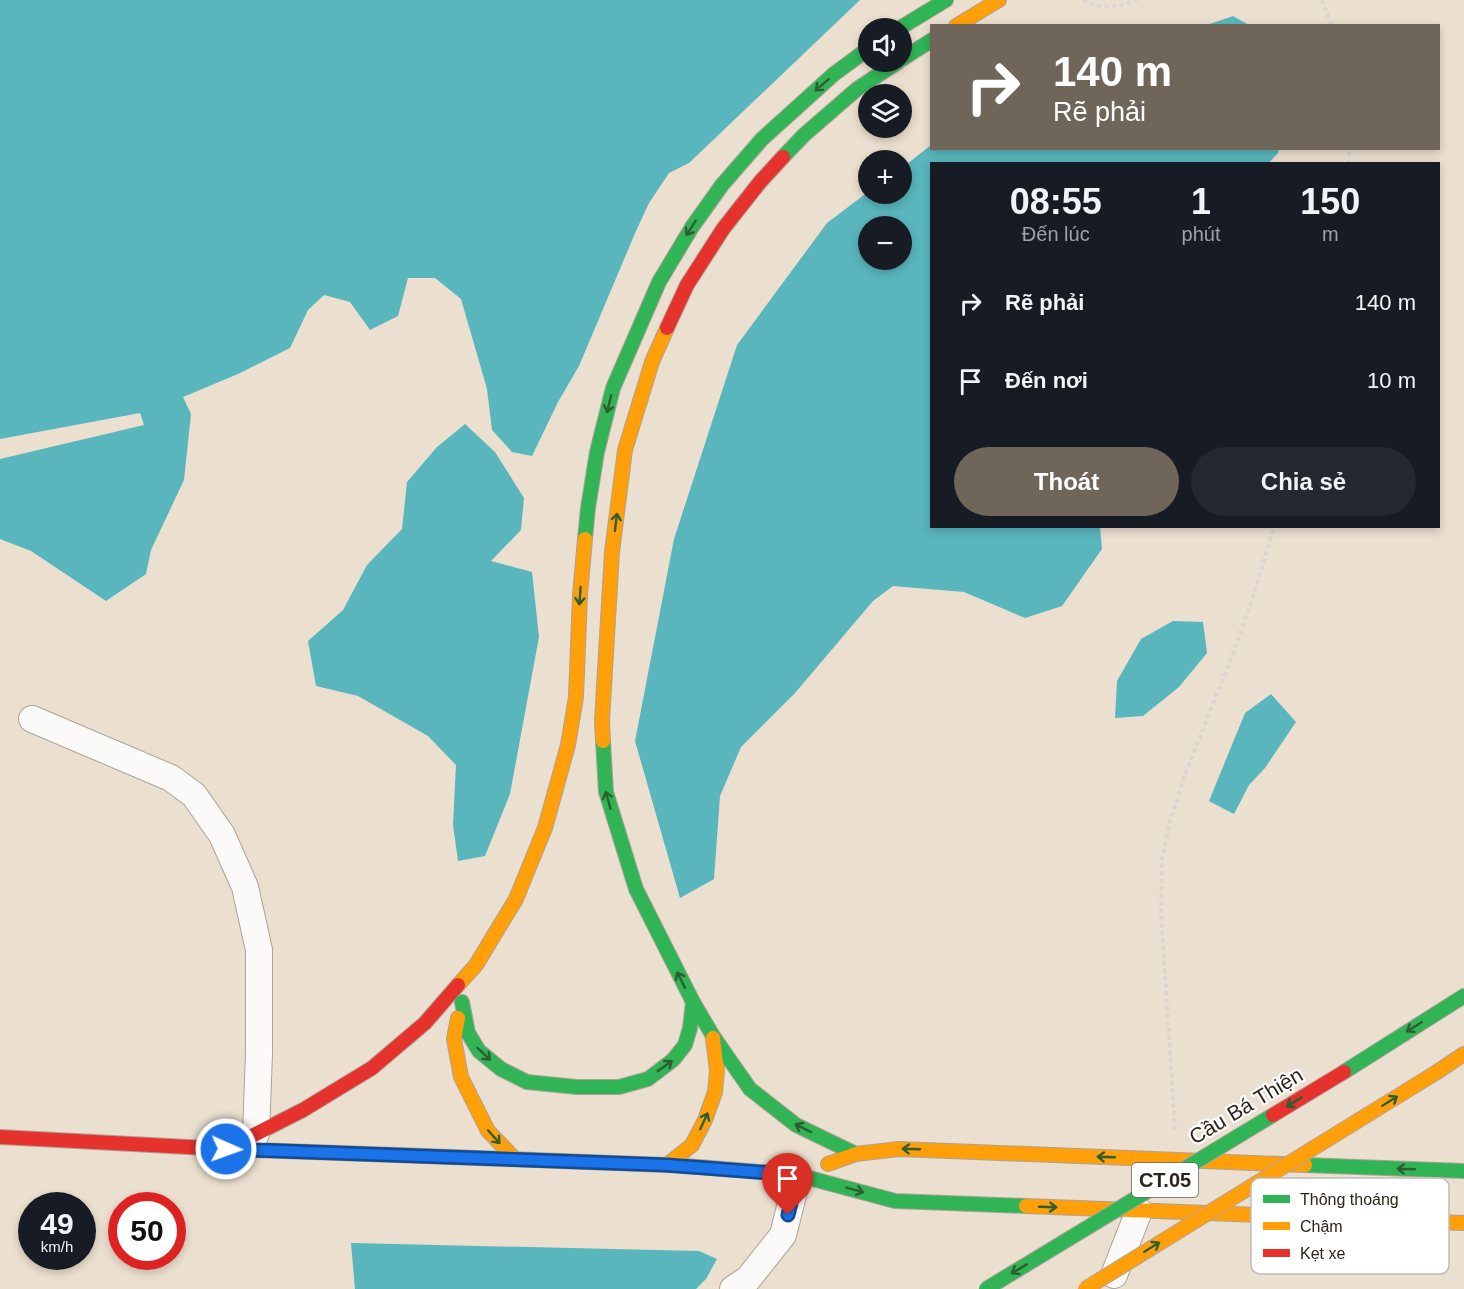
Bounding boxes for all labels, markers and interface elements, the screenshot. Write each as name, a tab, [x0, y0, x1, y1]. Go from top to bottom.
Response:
map controls	[858, 18, 912, 270]
button: sound	[858, 18, 912, 72]
icon: right	[954, 48, 1032, 126]
text: 140 m	[1053, 48, 1172, 95]
one-way arrow	[814, 78, 830, 91]
button: layers	[858, 84, 912, 138]
text: Rẽ phải	[1053, 97, 1146, 127]
button: +	[858, 150, 912, 204]
text: 08:55	[1010, 181, 1102, 222]
text: 1	[1191, 181, 1211, 222]
text: 150	[1300, 181, 1360, 222]
button: −	[858, 216, 912, 270]
one-way arrow	[685, 219, 697, 236]
text: Đến lúc	[1022, 223, 1090, 245]
text: phút	[1182, 223, 1220, 245]
text: m	[1322, 223, 1339, 245]
icon: right	[954, 287, 987, 320]
text: Rẽ phải	[1005, 290, 1084, 315]
text: 140 m	[1355, 290, 1416, 315]
icon: arrive	[954, 365, 987, 398]
text: Đến nơi	[1005, 368, 1088, 393]
text: 10 m	[1367, 368, 1416, 393]
one-way arrow	[602, 394, 614, 413]
button: Thoát	[954, 447, 1179, 516]
button: Chia sẻ	[1191, 447, 1416, 516]
one-way arrow	[610, 513, 621, 532]
one-way arrow	[574, 586, 585, 606]
one-way arrow	[602, 791, 614, 810]
one-way arrow	[675, 971, 687, 989]
one-way arrow	[1406, 1021, 1423, 1034]
one-way arrow	[476, 1047, 491, 1061]
one-way arrow	[656, 1060, 672, 1073]
street label: Cầu Bá Thiện	[1185, 1063, 1307, 1148]
one-way arrow	[1381, 1095, 1398, 1107]
one-way arrow	[1286, 1096, 1303, 1108]
one-way arrow	[698, 1113, 710, 1131]
position arrow	[194, 1117, 258, 1181]
one-way arrow	[795, 1122, 812, 1134]
one-way arrow	[487, 1129, 501, 1144]
one-way arrow	[901, 1144, 921, 1155]
one-way arrow	[1096, 1151, 1116, 1163]
pin	[762, 1153, 813, 1215]
icon: arrive	[771, 1162, 804, 1195]
road number: CT.05	[1132, 1163, 1198, 1197]
one-way arrow	[1396, 1163, 1416, 1175]
legend	[1251, 1178, 1449, 1274]
one-way arrow	[845, 1185, 864, 1197]
text: Thông thoáng	[1300, 1191, 1399, 1208]
speed limit sign: 50	[108, 1192, 186, 1270]
one-way arrow	[1038, 1202, 1058, 1213]
text: 49	[40, 1207, 74, 1240]
text: Chậm	[1300, 1218, 1343, 1235]
text: km/h	[41, 1238, 73, 1255]
one-way arrow	[1143, 1241, 1160, 1253]
text: Kẹt xe	[1300, 1245, 1345, 1262]
one-way arrow	[1011, 1262, 1028, 1275]

